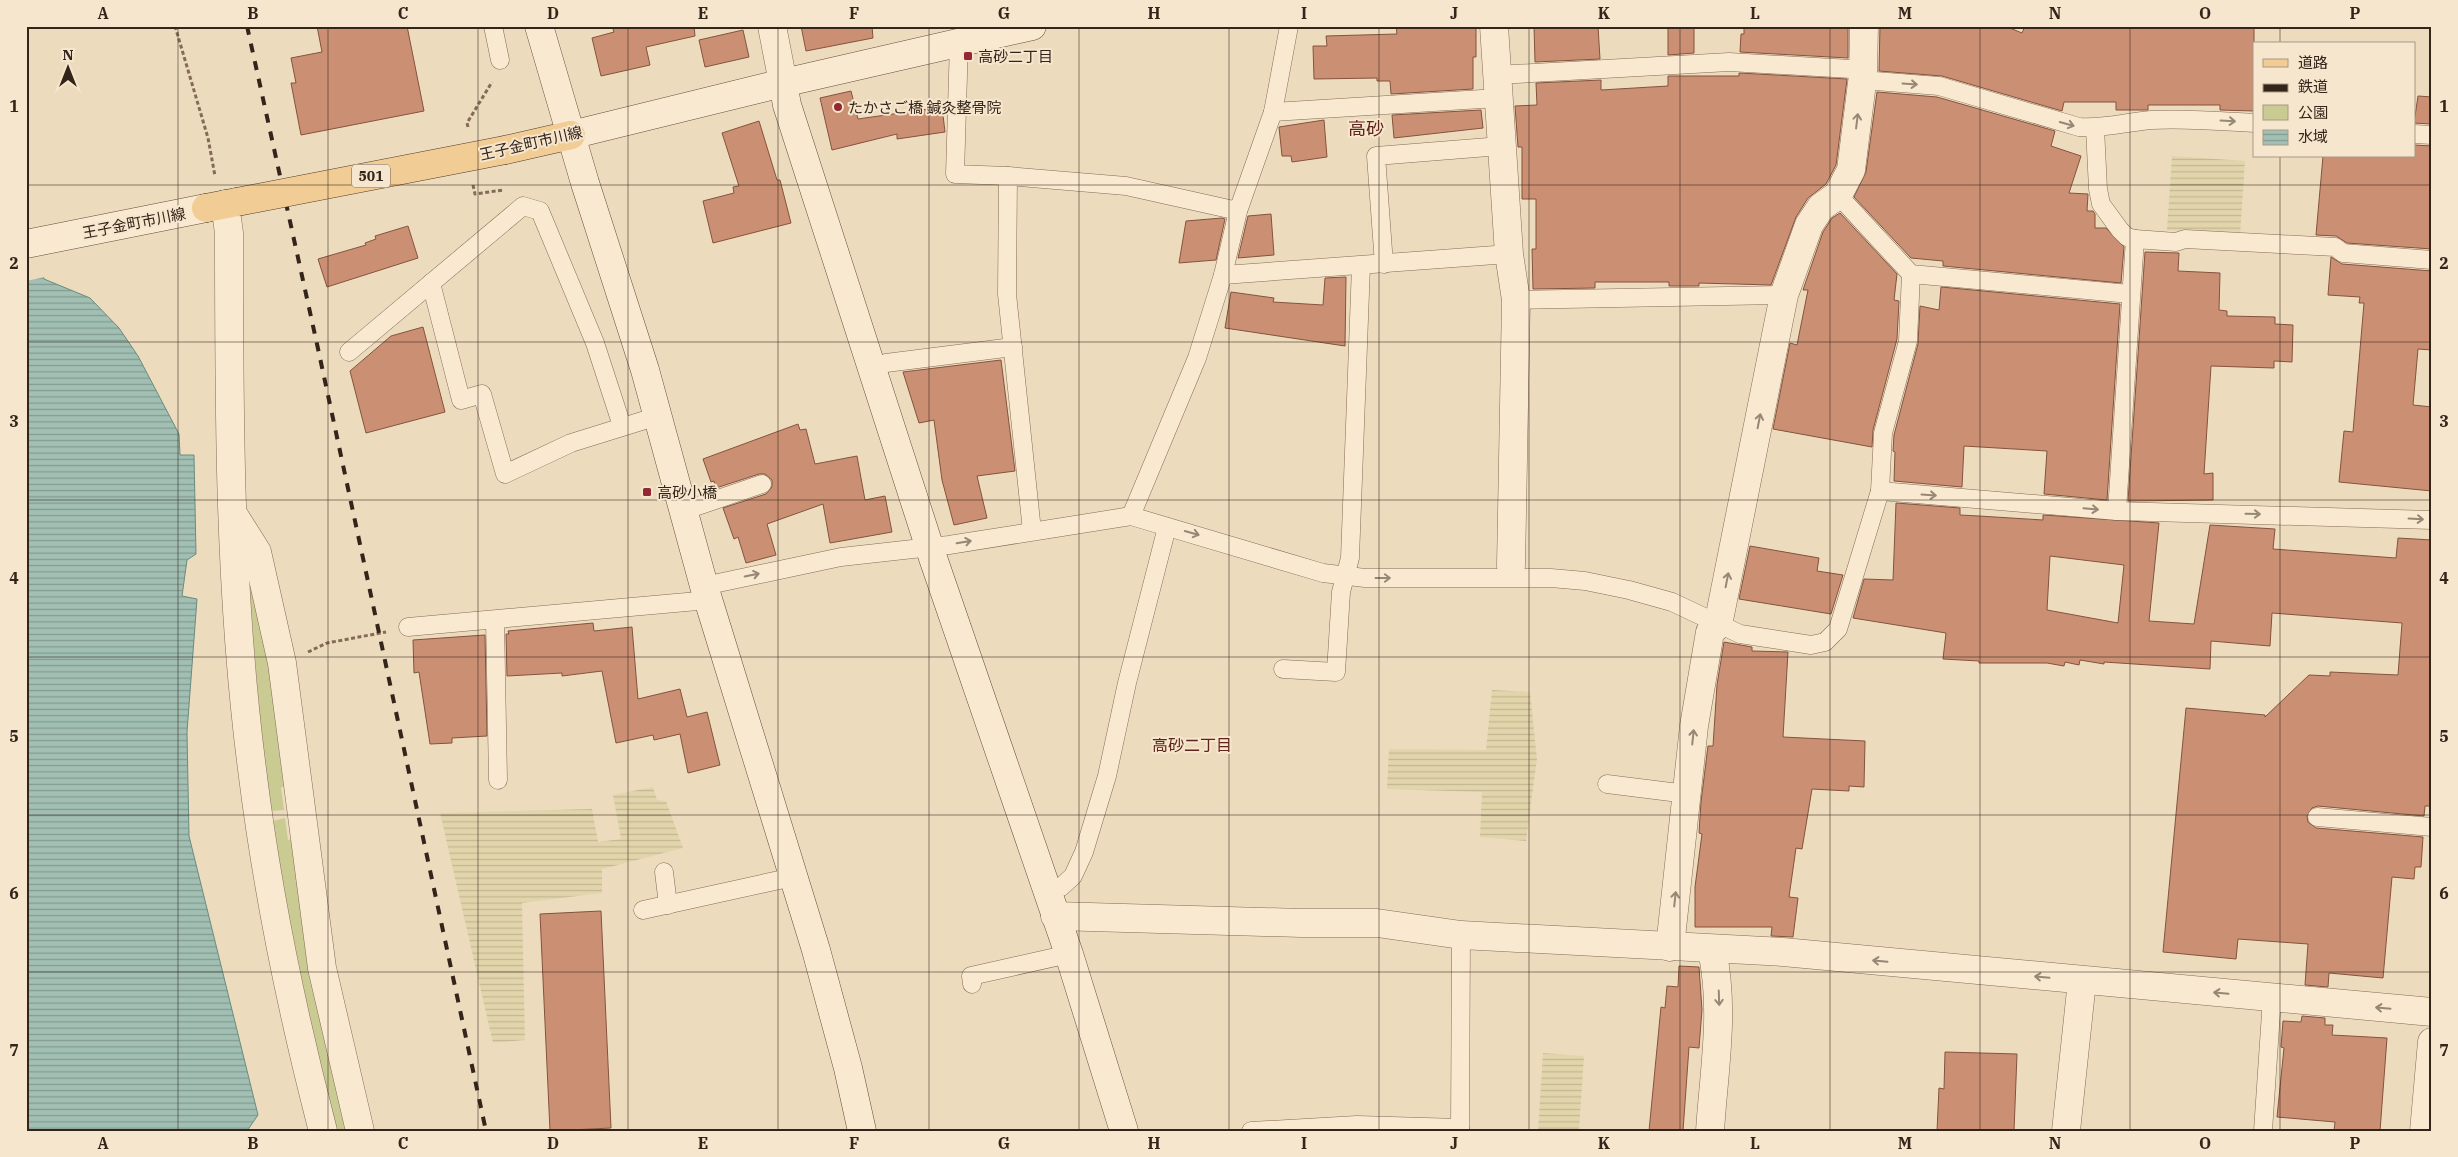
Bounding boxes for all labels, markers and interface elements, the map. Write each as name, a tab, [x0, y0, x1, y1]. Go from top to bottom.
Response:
text: A	[97, 3, 109, 23]
text: B	[247, 3, 259, 23]
text: C	[398, 3, 408, 23]
text: D	[547, 3, 559, 23]
text: E	[698, 3, 708, 23]
text: F	[849, 3, 859, 23]
text: G	[998, 3, 1010, 23]
text: H	[1148, 3, 1161, 23]
text: I	[1301, 3, 1307, 23]
text: J	[1450, 3, 1458, 23]
text: K	[1598, 3, 1611, 23]
text: L	[1750, 3, 1760, 23]
text: M	[1898, 3, 1912, 23]
text: N	[2049, 3, 2061, 23]
text: O	[2199, 3, 2211, 23]
text: P	[2350, 3, 2361, 23]
north arrow	[42, 42, 92, 92]
legend	[2253, 42, 2416, 158]
text: N	[62, 46, 74, 64]
place label: 高砂二丁目	[978, 47, 1053, 66]
marker: 高砂二丁目	[962, 50, 974, 62]
text: 道路	[2298, 53, 2328, 72]
text: 鉄道	[2298, 77, 2328, 96]
one-way arrow	[1902, 79, 1918, 89]
text: 1	[9, 96, 19, 116]
text: 1	[2439, 96, 2449, 116]
place label: たかさご橋 鍼灸整骨院	[848, 98, 1001, 117]
marker: たかさご橋 鍼灸整骨院	[832, 101, 844, 113]
text: 公園	[2298, 103, 2328, 122]
one-way arrow	[1852, 114, 1862, 130]
district label: 高砂	[1348, 117, 1384, 140]
one-way arrow	[2220, 117, 2236, 126]
one-way arrow	[2058, 119, 2074, 129]
street label: 王子金町市川線	[478, 122, 584, 164]
text: 水域	[2298, 127, 2328, 146]
road number: 501	[352, 165, 390, 188]
street label: 王子金町市川線	[81, 204, 187, 242]
text: 2	[9, 253, 19, 273]
text: 2	[2439, 253, 2449, 273]
text: 3	[9, 411, 19, 431]
text: 3	[2439, 411, 2449, 431]
one-way arrow	[1754, 413, 1764, 429]
place label: 高砂小橋	[657, 483, 717, 502]
marker: 高砂小橋	[641, 486, 653, 498]
one-way arrow	[1921, 491, 1937, 500]
one-way arrow	[2082, 504, 2098, 513]
one-way arrow	[2244, 509, 2261, 519]
one-way arrow	[2407, 514, 2423, 523]
one-way arrow	[1184, 529, 1200, 539]
one-way arrow	[955, 537, 971, 547]
text: 4	[9, 568, 19, 588]
text: 4	[2439, 568, 2449, 588]
one-way arrow	[743, 570, 759, 580]
one-way arrow	[1375, 573, 1391, 583]
one-way arrow	[1722, 573, 1732, 589]
text: 5	[9, 726, 19, 746]
text: 5	[2439, 726, 2449, 746]
one-way arrow	[1688, 730, 1698, 746]
district label: 高砂二丁目	[1152, 735, 1232, 755]
text: 6	[9, 883, 19, 903]
text: 6	[2439, 883, 2449, 903]
one-way arrow	[1670, 891, 1680, 907]
one-way arrow	[1873, 957, 1889, 966]
one-way arrow	[2034, 972, 2050, 982]
one-way arrow	[2214, 989, 2230, 998]
one-way arrow	[1715, 990, 1724, 1006]
one-way arrow	[2375, 1003, 2391, 1013]
text: 7	[9, 1040, 19, 1060]
text: 7	[2439, 1040, 2449, 1060]
text: A	[97, 1133, 109, 1153]
text: B	[247, 1133, 259, 1153]
text: C	[398, 1133, 408, 1153]
text: D	[547, 1133, 559, 1153]
text: E	[698, 1133, 708, 1153]
text: F	[849, 1133, 859, 1153]
text: G	[998, 1133, 1010, 1153]
text: H	[1148, 1133, 1161, 1153]
text: I	[1301, 1133, 1307, 1153]
text: J	[1450, 1133, 1458, 1153]
text: K	[1598, 1133, 1611, 1153]
text: L	[1750, 1133, 1760, 1153]
text: M	[1898, 1133, 1912, 1153]
text: N	[2049, 1133, 2061, 1153]
text: O	[2199, 1133, 2211, 1153]
text: P	[2350, 1133, 2361, 1153]

